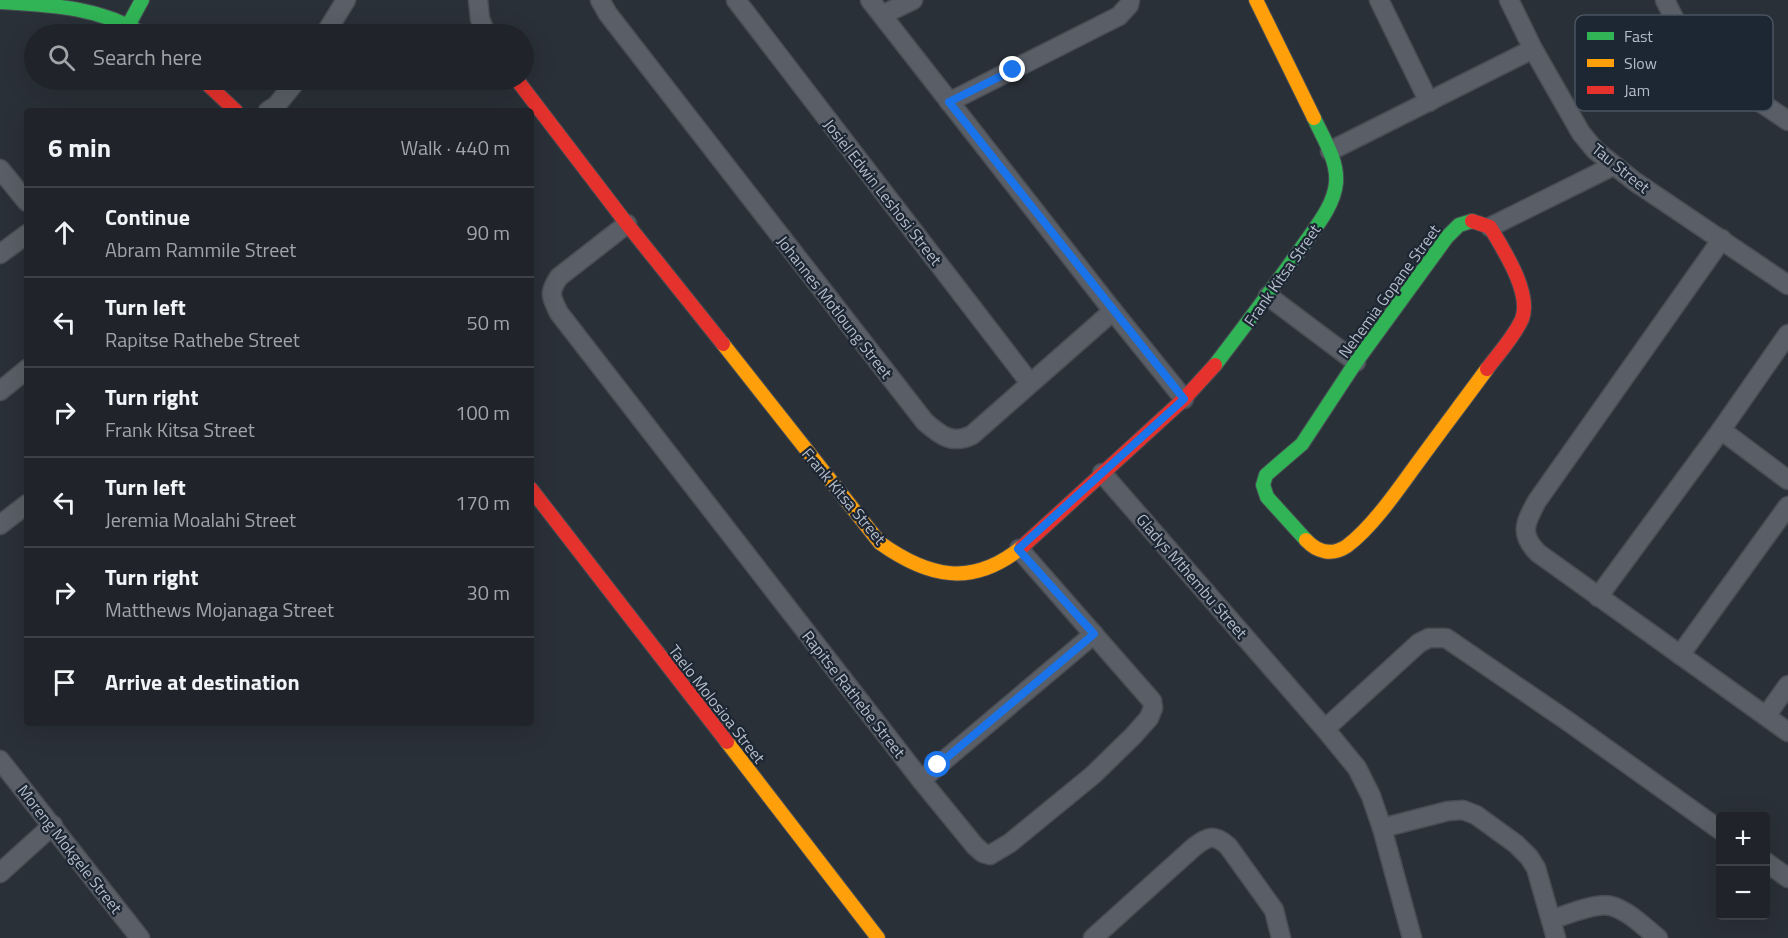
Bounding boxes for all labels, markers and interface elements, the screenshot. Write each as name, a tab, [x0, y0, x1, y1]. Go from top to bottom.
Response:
legend	[1575, 15, 1773, 111]
search box	[24, 24, 534, 90]
text: Fast	[1624, 24, 1653, 48]
text: Search here	[93, 40, 202, 74]
icon: search	[45, 41, 78, 74]
text: Slow	[1624, 51, 1657, 75]
route end	[999, 56, 1025, 82]
text: Jam	[1624, 78, 1650, 102]
street label: Josiel Edwin Leshosi Street	[818, 114, 948, 271]
text: 6 min	[48, 128, 111, 167]
text: Walk · 440 m	[401, 132, 510, 163]
street label: Tau Street	[1587, 137, 1655, 199]
text: Continue	[105, 200, 190, 234]
icon: ahead	[48, 216, 81, 249]
text: 90 m	[466, 217, 510, 248]
street label: Frank Kitsa Street	[1238, 219, 1326, 331]
street label: Nehemia Gopane Street	[1332, 219, 1446, 363]
street label: Johannes Motloung Street	[772, 230, 899, 384]
text: Abram Rammile Street	[105, 234, 296, 265]
text: Turn left	[105, 290, 186, 324]
icon: left	[48, 306, 81, 339]
text: 50 m	[466, 307, 510, 338]
text: Rapitse Rathebe Street	[105, 324, 300, 355]
text: Turn right	[105, 380, 199, 414]
icon: right	[48, 396, 81, 429]
text: 100 m	[455, 397, 510, 428]
text: Frank Kitsa Street	[105, 414, 255, 445]
street label: Frank Kitsa Street	[796, 442, 892, 550]
text: Turn left	[105, 470, 186, 504]
icon: left	[48, 486, 81, 519]
text: 170 m	[455, 487, 510, 518]
text: Jeremia Moalahi Street	[105, 504, 296, 535]
street label: Gladys Mthembu Street	[1131, 508, 1254, 644]
text: Turn right	[105, 560, 199, 594]
icon: right	[48, 576, 81, 609]
text: 30 m	[466, 577, 510, 608]
text: Matthews Mojanaga Street	[105, 594, 334, 625]
street label: Rapitse Rathebe Street	[797, 625, 912, 763]
street label: Taelo Molosioa Street	[663, 640, 771, 769]
text: Arrive at destination	[105, 665, 300, 699]
icon: arrive	[48, 666, 81, 699]
route start	[924, 751, 950, 777]
street label: Moreng Mokgele Street	[12, 779, 128, 919]
map controls	[1716, 812, 1770, 920]
button: +	[1716, 812, 1770, 866]
button: −	[1716, 866, 1770, 920]

